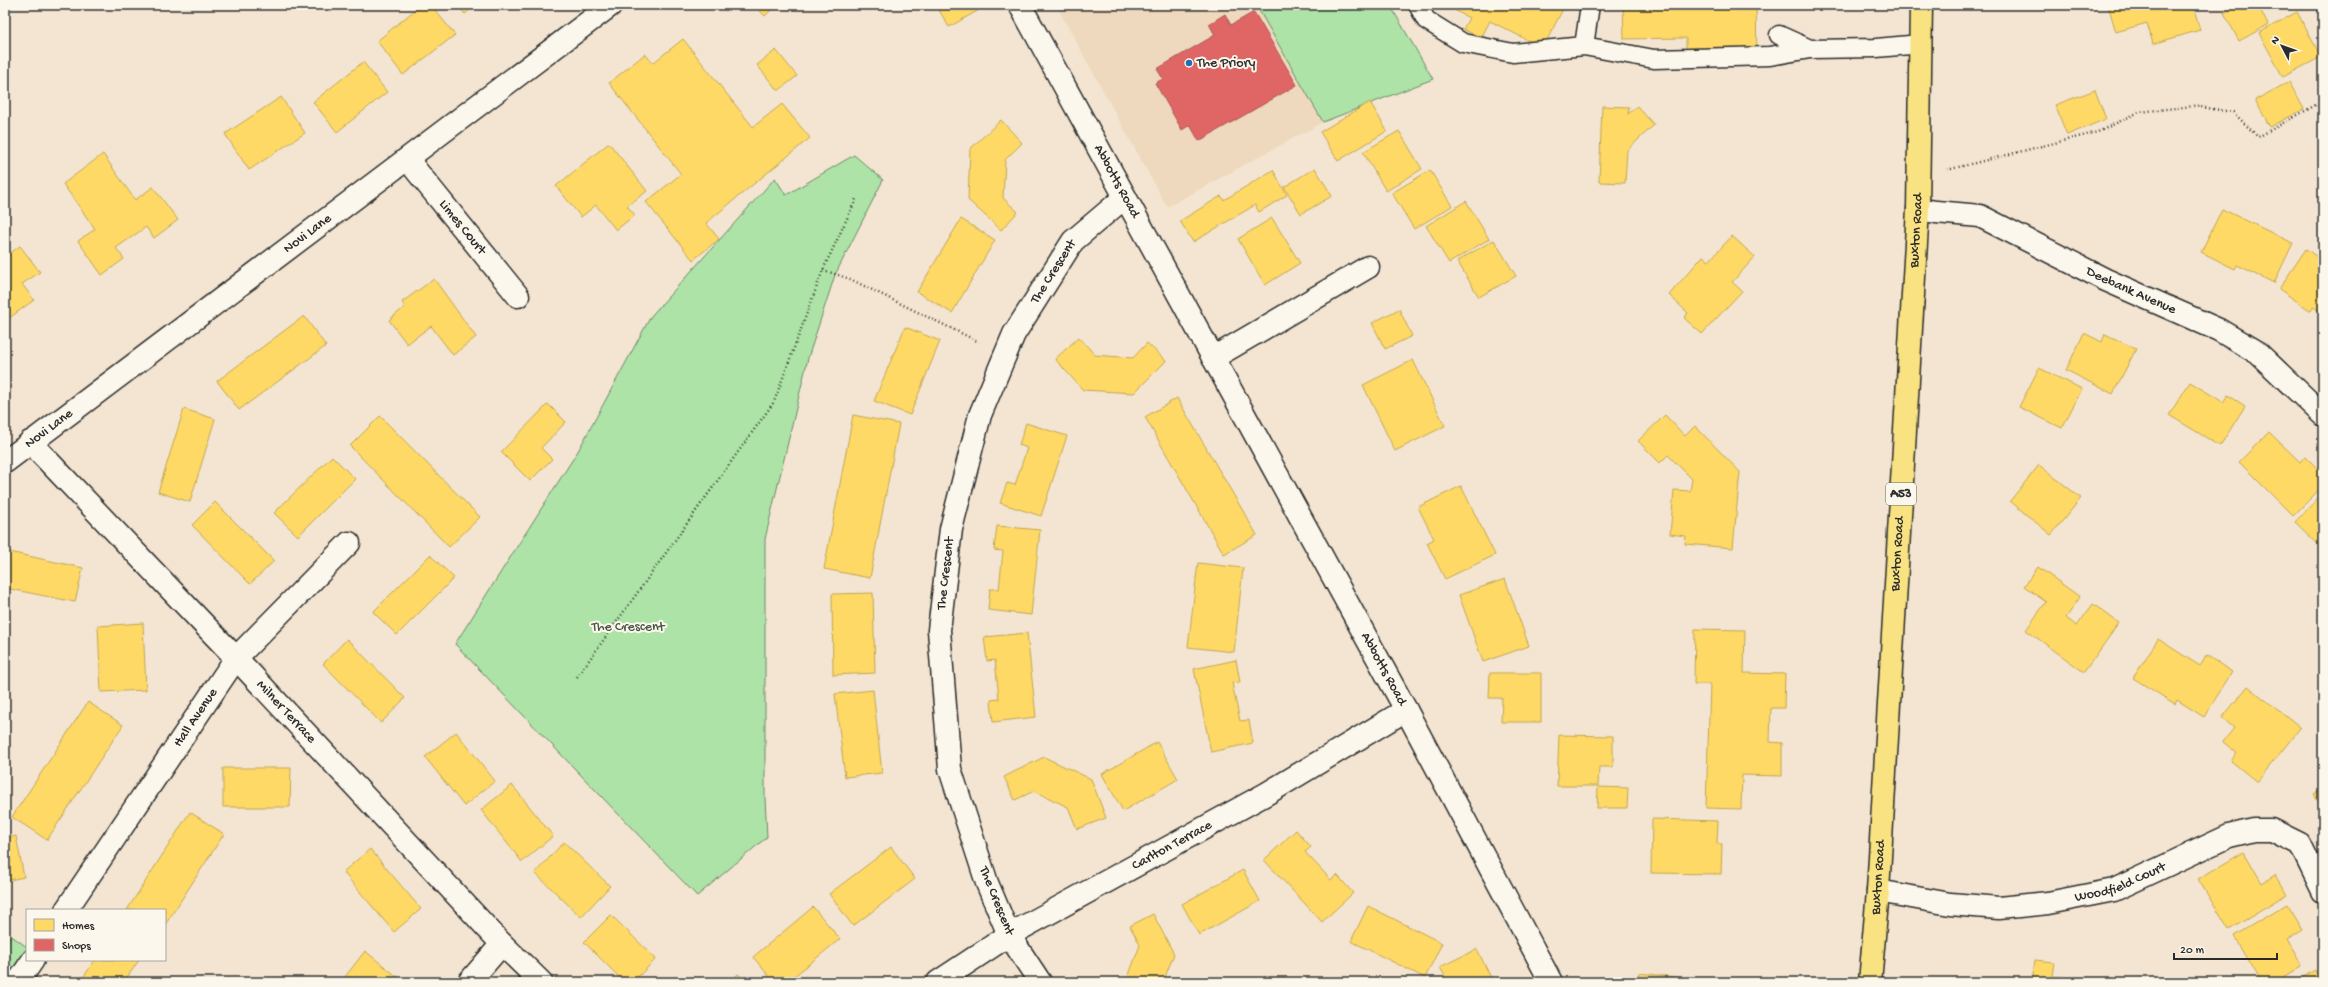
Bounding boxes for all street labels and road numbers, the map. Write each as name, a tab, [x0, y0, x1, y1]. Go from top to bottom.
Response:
street label: Abbotts Road	[1090, 142, 1144, 222]
street label: Buxton Road	[1906, 191, 1927, 269]
street label: Limes Court	[435, 196, 491, 259]
street label: Novi Lane	[280, 210, 336, 257]
street label: The Crescent	[1026, 235, 1081, 308]
street label: Deebank Avenue	[2082, 262, 2179, 319]
street label: Novi Lane	[22, 405, 77, 452]
road number: A53	[1886, 483, 1916, 505]
street label: Buxton Road	[1887, 514, 1909, 593]
street label: The Crescent	[933, 535, 959, 612]
street label: Abbotts Road	[1357, 629, 1411, 710]
street label: Milner Terrace	[252, 677, 320, 748]
street label: Hall Avenue	[170, 684, 222, 750]
street label: Carlton Terrace	[1129, 816, 1216, 874]
street label: Buxton Road	[1867, 838, 1890, 916]
street label: Woodfield Court	[2073, 858, 2170, 906]
street label: The Crescent	[974, 863, 1018, 939]

